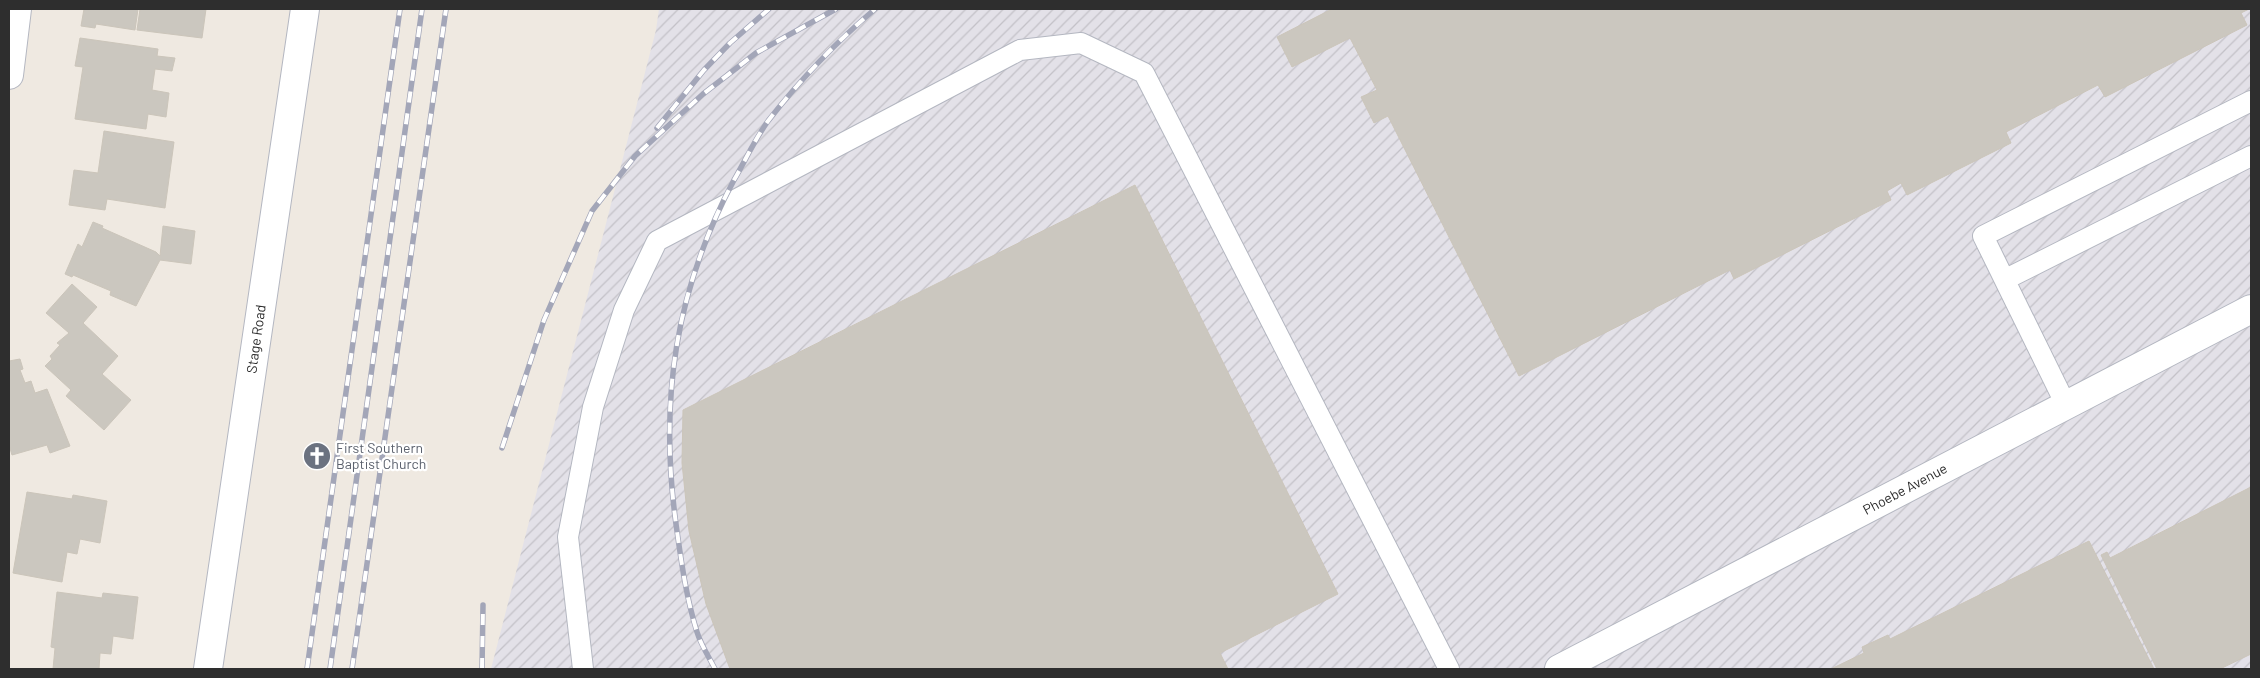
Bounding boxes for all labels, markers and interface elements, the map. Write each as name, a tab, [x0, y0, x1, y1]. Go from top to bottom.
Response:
street label: Stage Road	[242, 304, 269, 374]
place label: First Southern Baptist Church	[336, 439, 426, 472]
church icon: First Southern Baptist Church	[302, 441, 332, 471]
street label: Phoebe Avenue	[1860, 459, 1950, 518]

